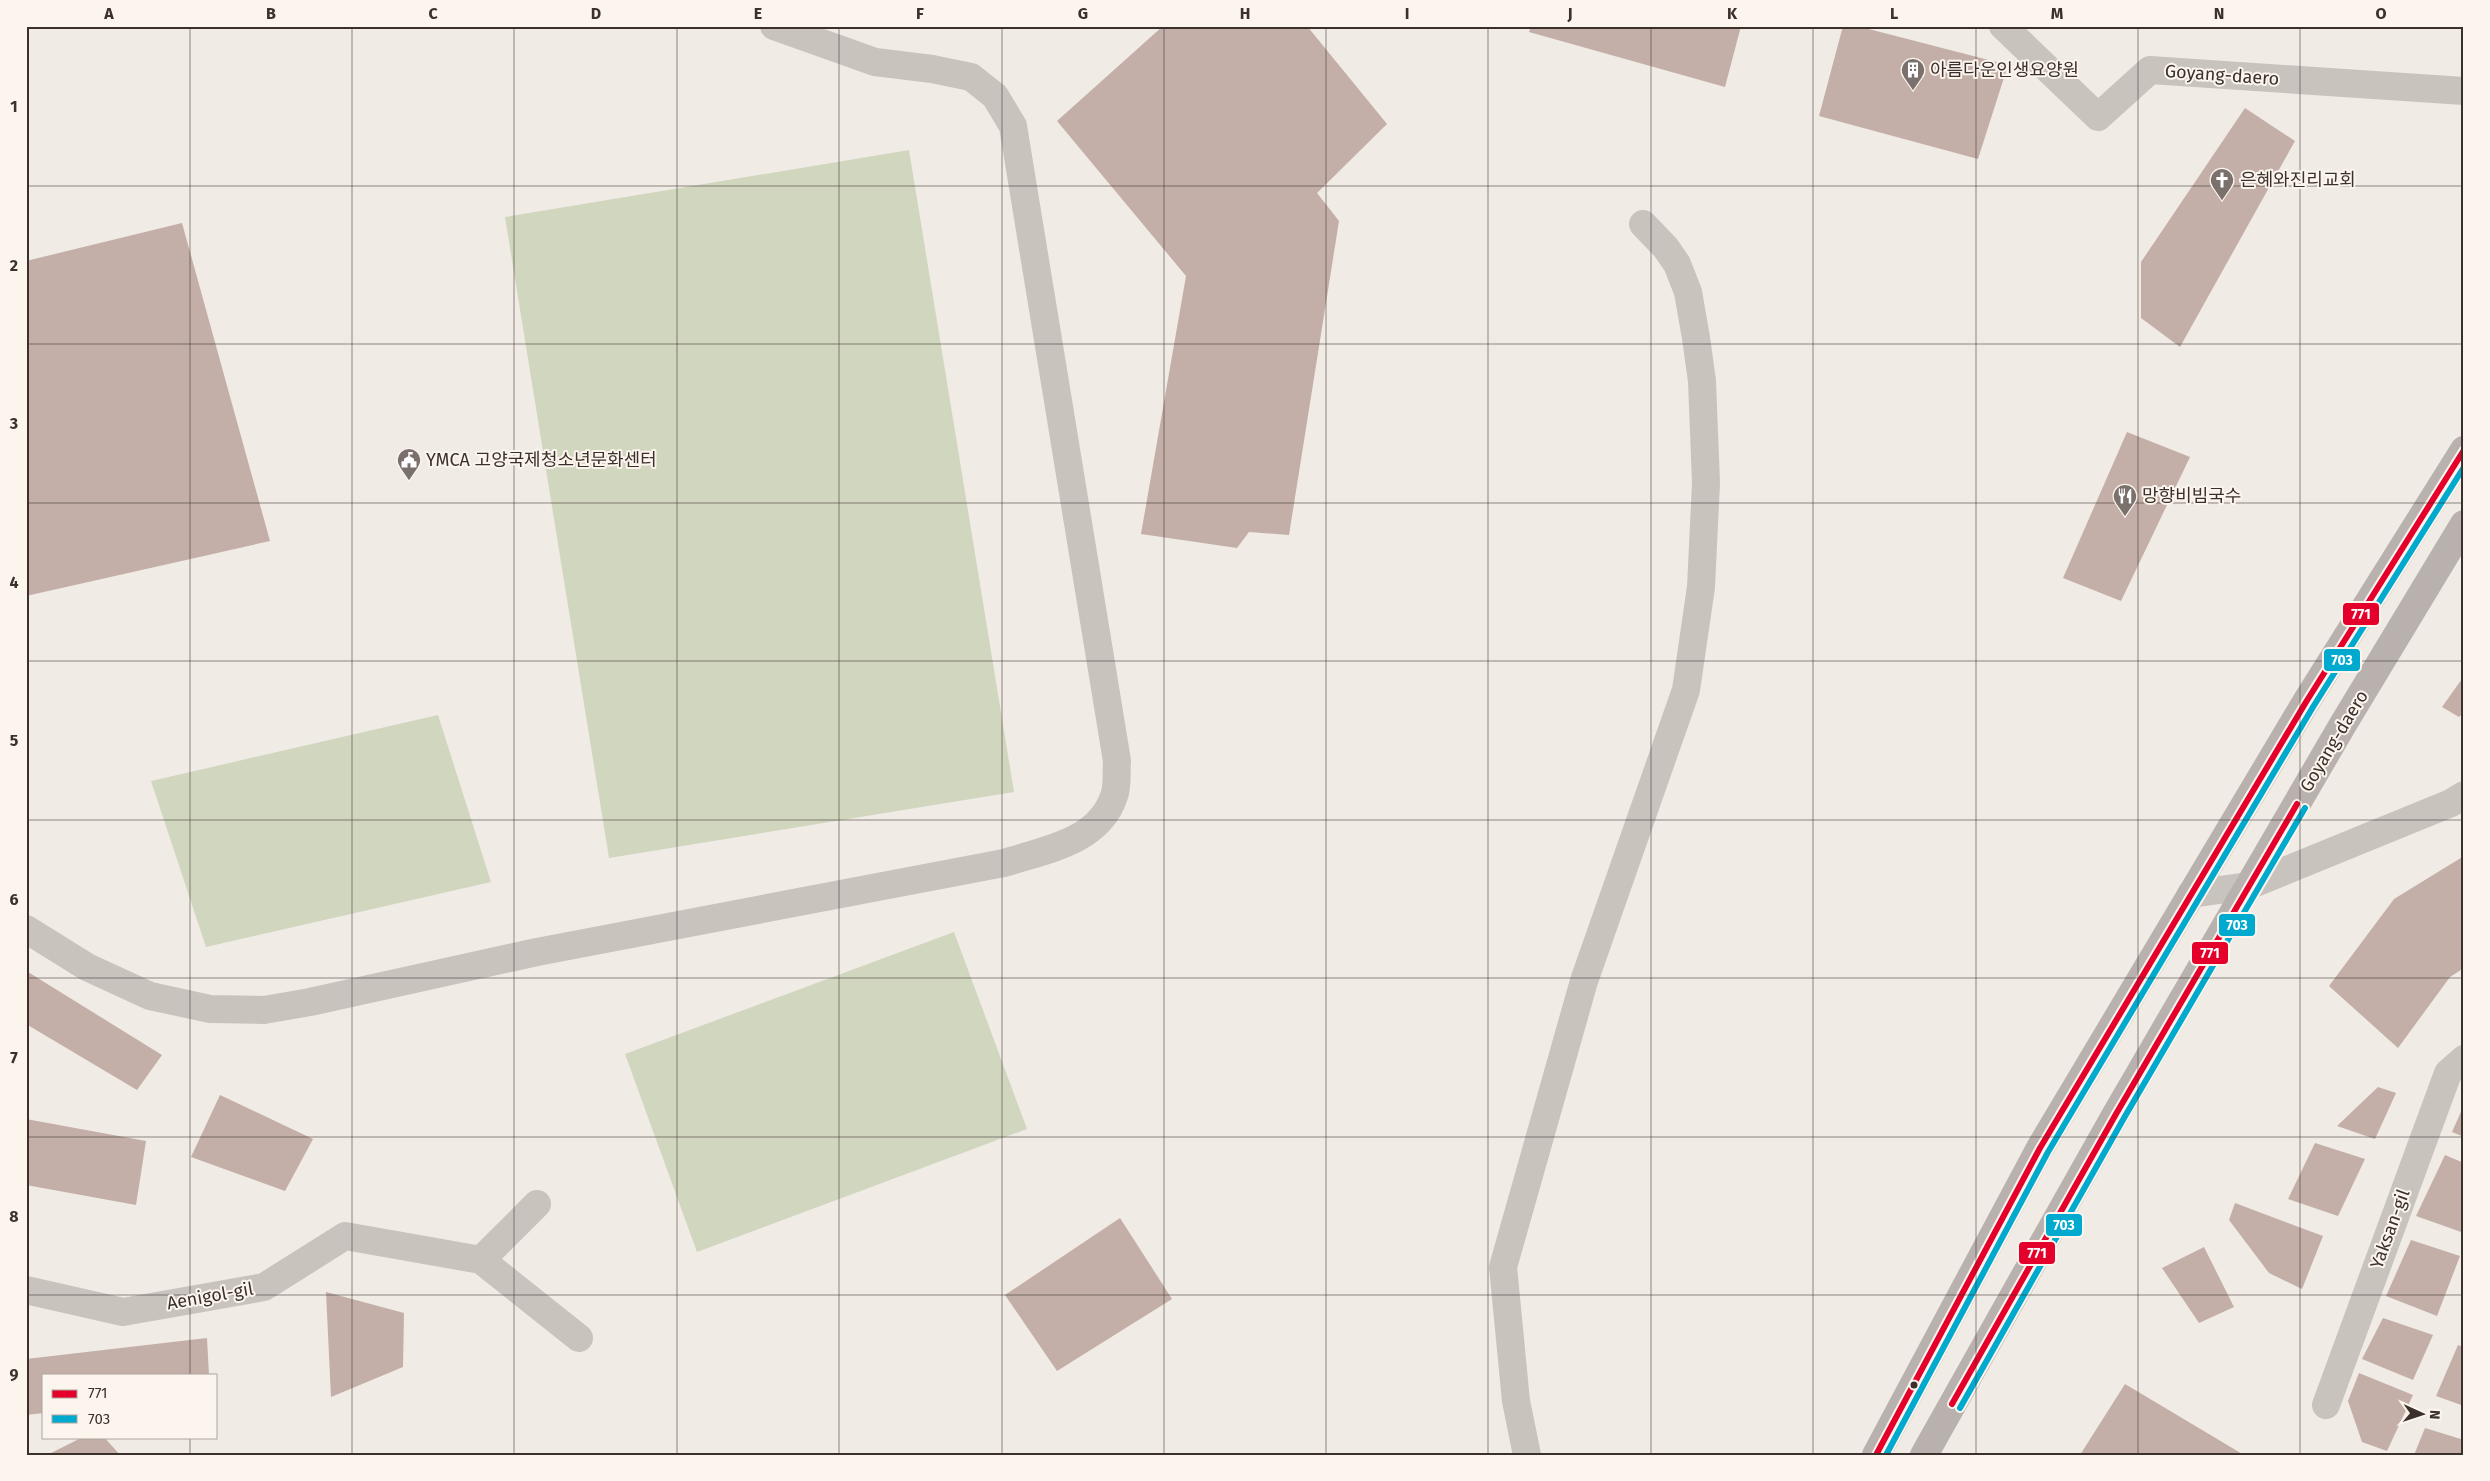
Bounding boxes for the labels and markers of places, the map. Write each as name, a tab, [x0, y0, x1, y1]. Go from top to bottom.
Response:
building icon: 아름다운인생요양원	[1900, 57, 1926, 91]
place label: 아름다운인생요양원	[1930, 59, 2079, 81]
church icon: 은혜와진리교회	[2209, 167, 2235, 201]
place label: 은혜와진리교회	[2240, 169, 2356, 191]
public building icon: YMCA 고양국제청소년문화센터	[396, 447, 422, 481]
place label: YMCA 고양국제청소년문화센터	[426, 449, 657, 471]
restaurant icon: 망향비빔국수	[2112, 483, 2138, 517]
place label: 망향비빔국수	[2142, 485, 2241, 507]
unlabelled marker	[1909, 1380, 1919, 1390]

